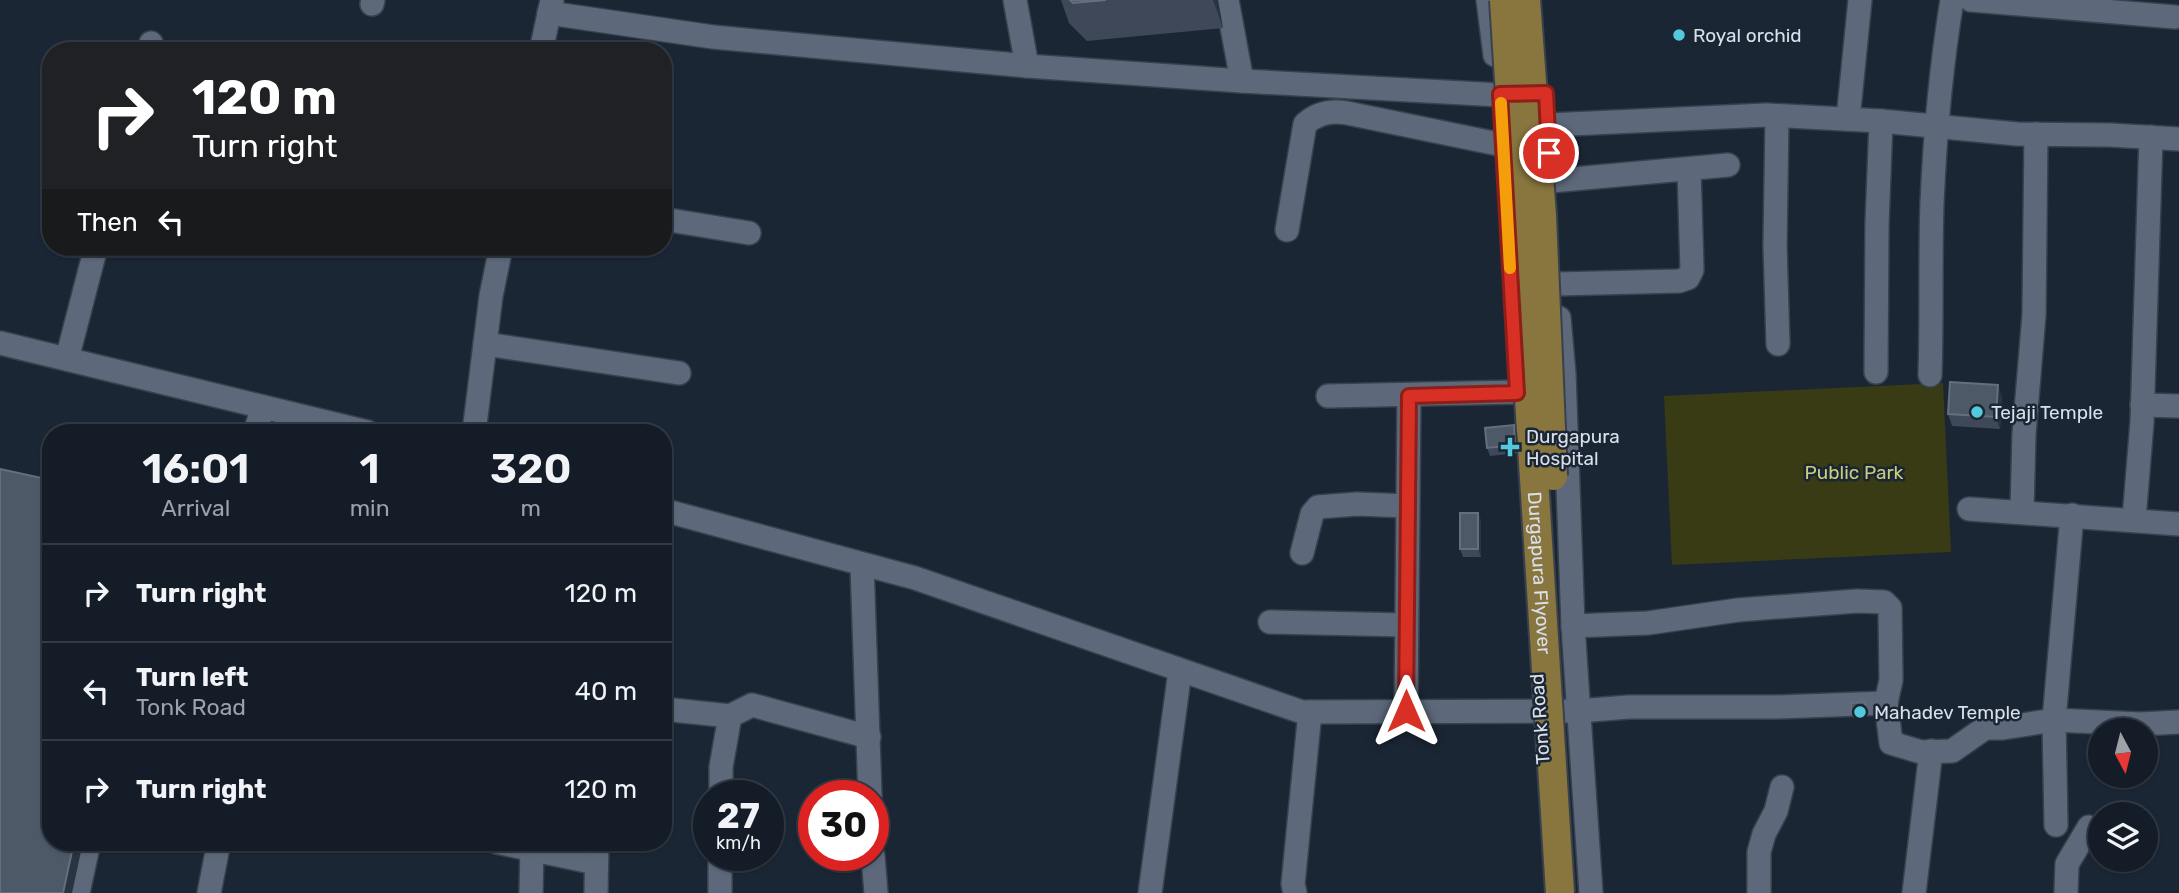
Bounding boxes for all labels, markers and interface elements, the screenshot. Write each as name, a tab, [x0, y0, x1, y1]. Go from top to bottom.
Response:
place label: Royal orchid	[1693, 24, 1802, 47]
marker: Royal orchid	[1671, 27, 1687, 43]
text: 120 m	[192, 68, 337, 126]
icon: right	[77, 70, 168, 161]
pin	[1519, 123, 1579, 183]
text: Turn right	[192, 127, 337, 165]
icon: arrive	[1530, 134, 1568, 172]
icon: left	[152, 203, 190, 241]
text: Then	[77, 207, 138, 238]
place label: Tejaji Temple	[1991, 401, 2103, 424]
marker: Tejaji Temple	[1969, 404, 1985, 420]
place label: Durgapura Hospital	[1526, 425, 1620, 470]
marker: Durgapura Hospital	[1500, 437, 1520, 457]
text: 16:01	[142, 444, 249, 494]
text: 1	[360, 444, 380, 494]
text: 320	[490, 444, 572, 494]
park label: Public Park	[1805, 461, 1904, 484]
street label: Durgapura Flyover	[1523, 491, 1557, 656]
text: Arrival	[161, 494, 230, 522]
text: min	[350, 494, 390, 522]
text: m	[521, 494, 541, 522]
icon: right	[77, 574, 115, 612]
text: Turn right	[136, 578, 266, 609]
text: 120 m	[565, 578, 637, 609]
text: Turn left	[136, 662, 248, 693]
icon: left	[77, 672, 115, 710]
street label: Tonk Road	[1525, 673, 1555, 765]
position arrow	[1369, 674, 1443, 748]
text: 40 m	[575, 676, 637, 707]
text: Tonk Road	[136, 693, 246, 721]
place label: Mahadev Temple	[1874, 701, 2021, 724]
marker: Mahadev Temple	[1852, 704, 1868, 720]
north arrow	[2088, 718, 2158, 788]
map controls	[2088, 718, 2158, 872]
icon: right	[77, 770, 115, 808]
text: Turn right	[136, 774, 266, 805]
text: 120 m	[565, 774, 637, 805]
speed limit sign: 30	[798, 780, 889, 871]
text: 27	[717, 795, 760, 837]
button: layers	[2088, 802, 2158, 872]
text: km/h	[716, 832, 761, 854]

